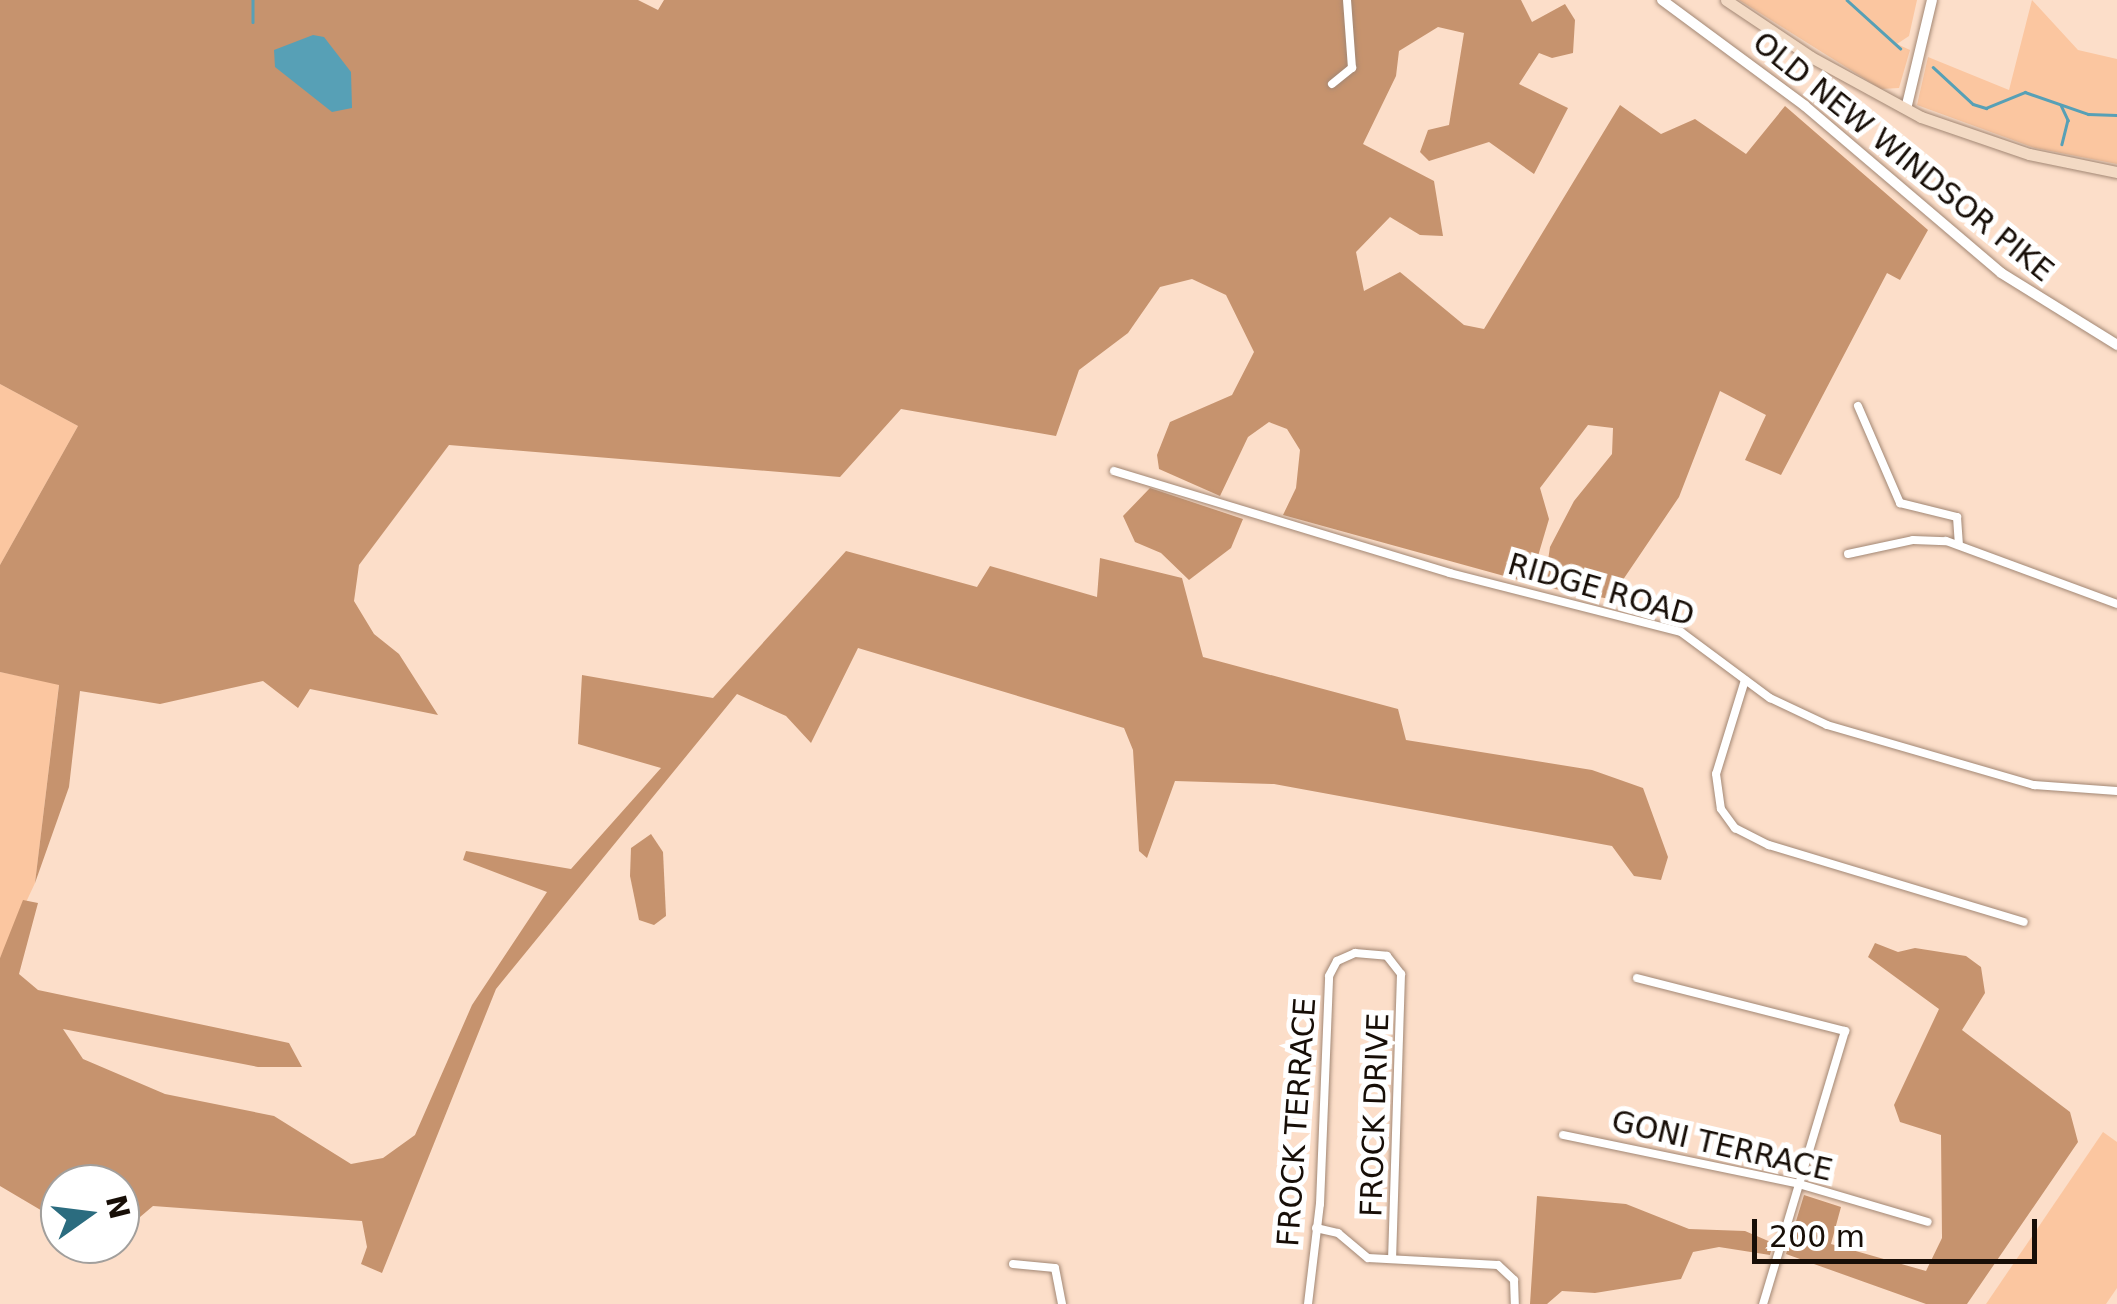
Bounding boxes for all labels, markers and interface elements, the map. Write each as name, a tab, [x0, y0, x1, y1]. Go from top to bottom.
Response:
street label: OLD NEW WINDSOR PIKE	[1745, 25, 2061, 289]
street label: RIDGE ROAD	[1504, 546, 1698, 634]
street label: FROCK TERRACE	[1270, 996, 1324, 1248]
street label: FROCK DRIVE	[1353, 1012, 1397, 1218]
street label: GONI TERRACE	[1608, 1103, 1836, 1189]
north arrow	[40, 1164, 140, 1264]
text: N	[99, 1192, 136, 1222]
scale bar	[1757, 1199, 2042, 1261]
text: 200 m	[1769, 1219, 1865, 1254]

